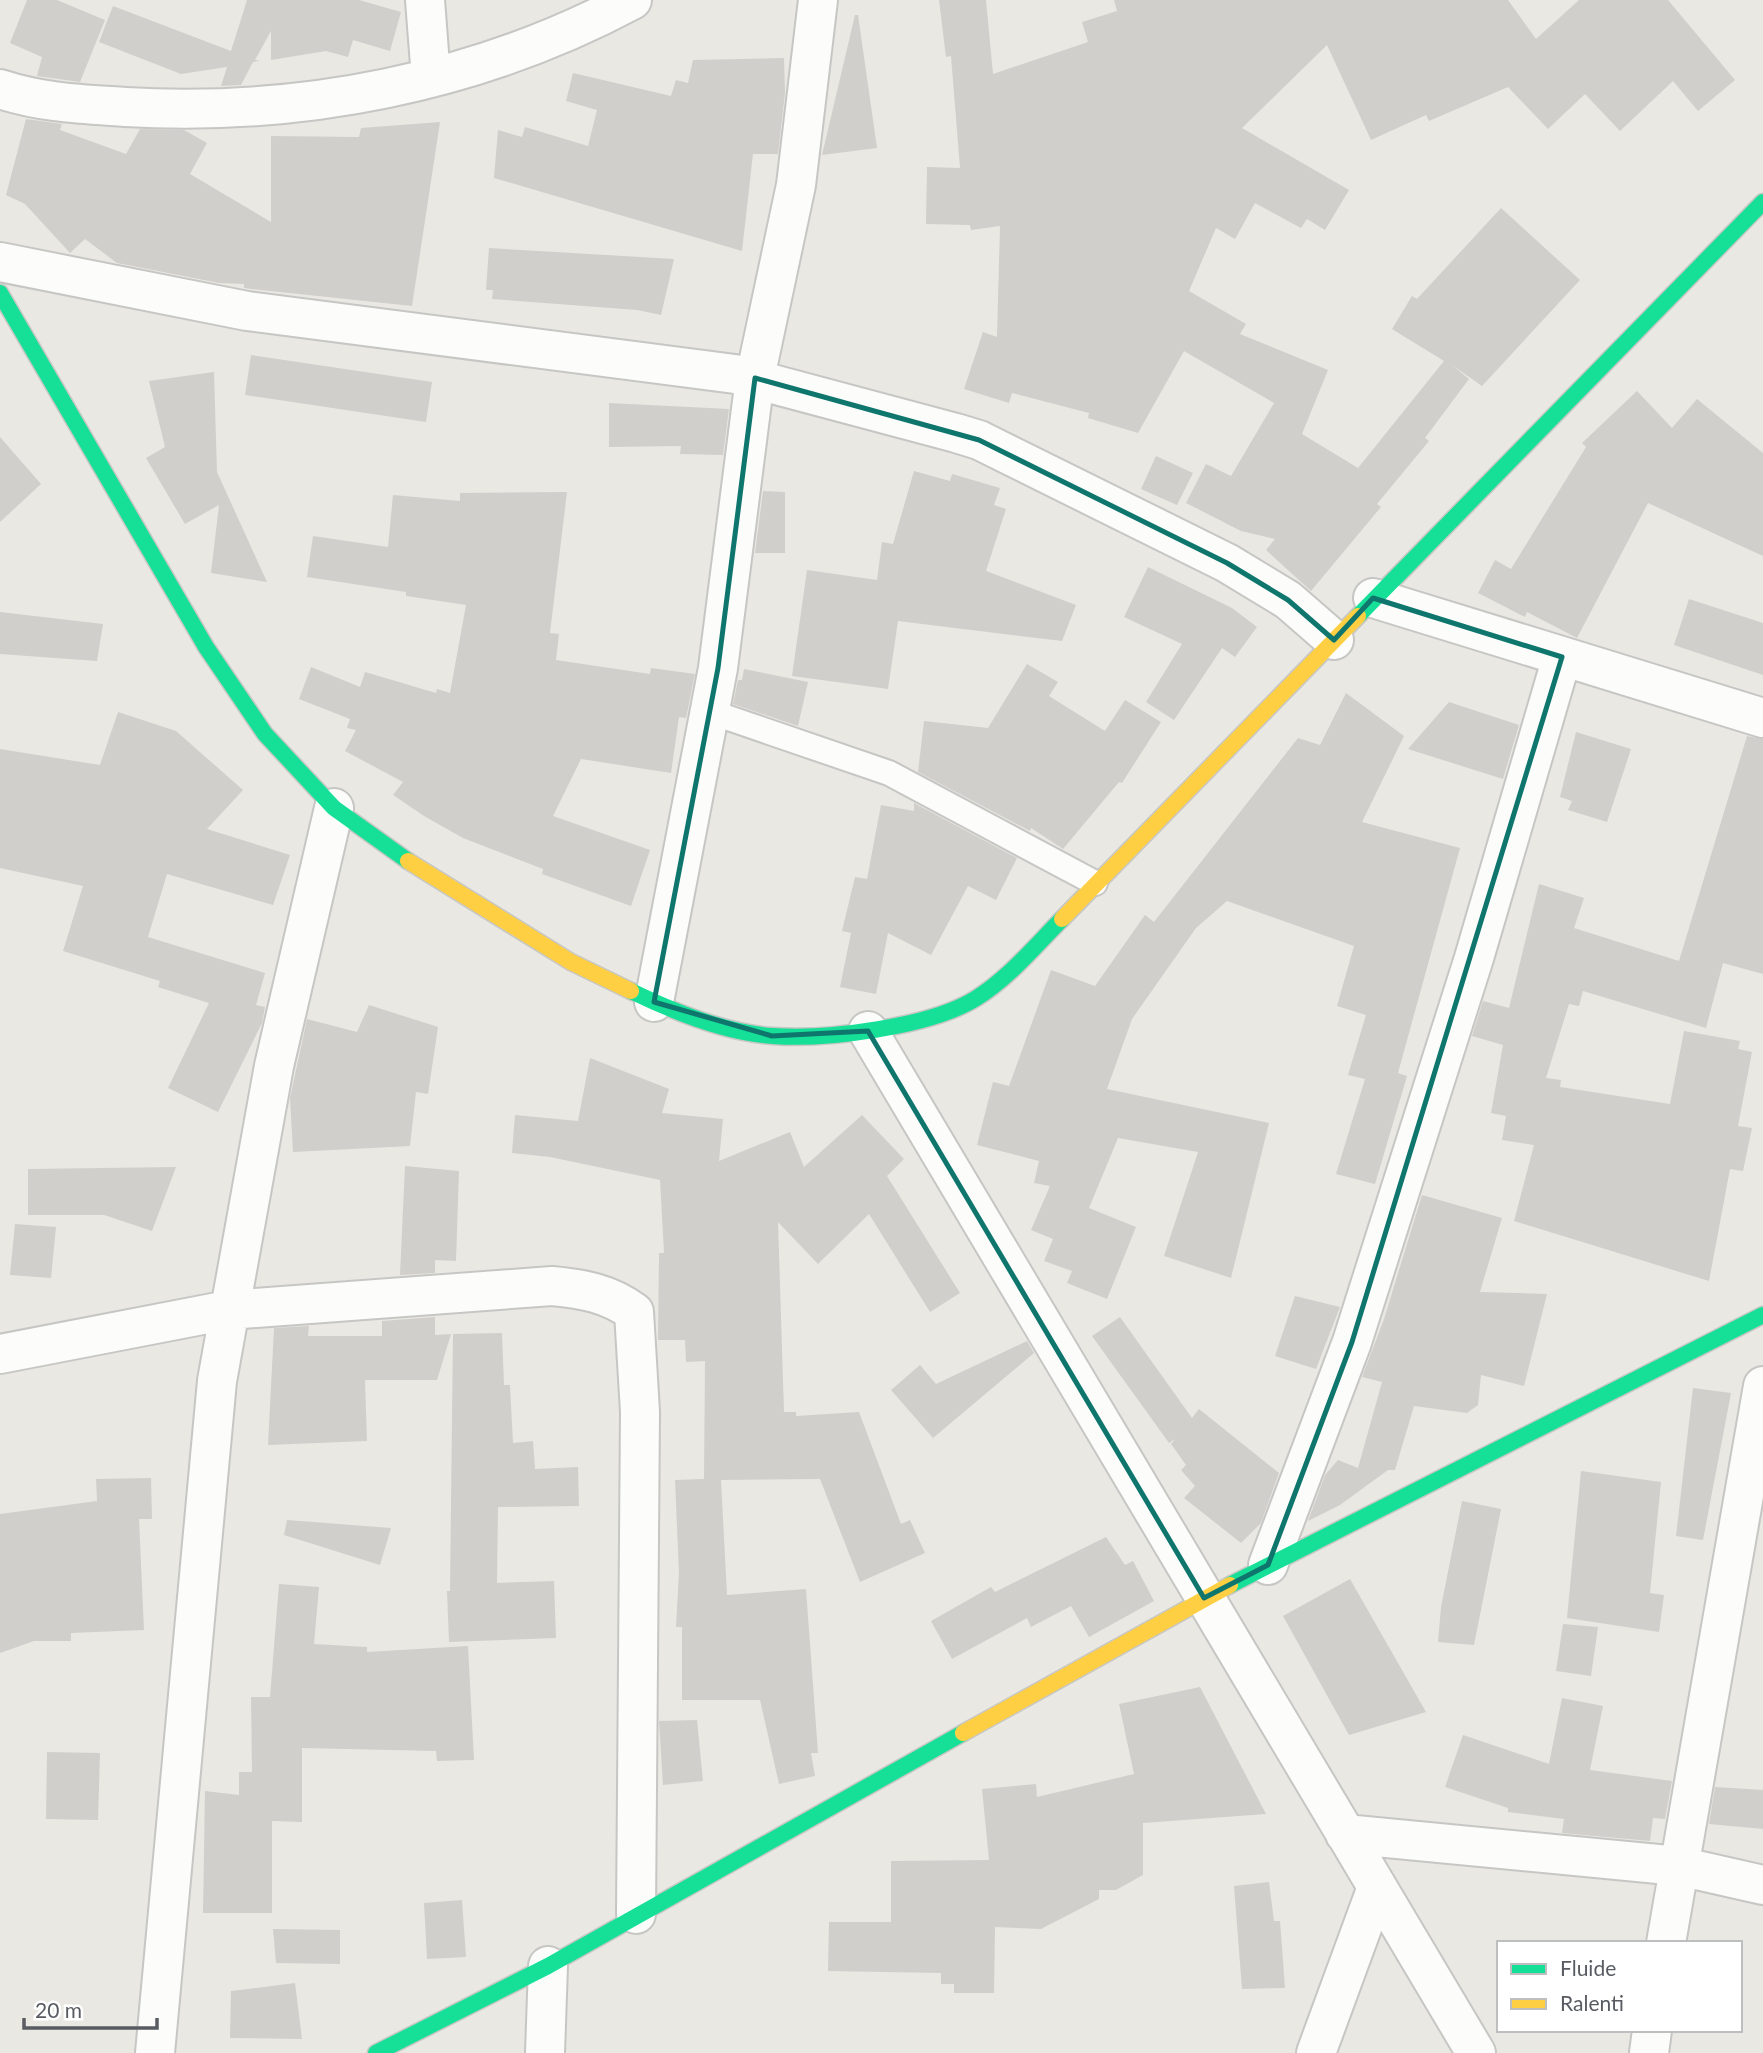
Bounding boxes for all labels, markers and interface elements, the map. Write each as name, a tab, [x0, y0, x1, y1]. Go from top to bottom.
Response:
legend	[1497, 1941, 1742, 2032]
text: Fluide	[1560, 1955, 1616, 1980]
scale bar	[24, 1986, 158, 2030]
text: Ralenti	[1560, 1990, 1624, 2015]
text: 20 m	[35, 1997, 82, 2022]

